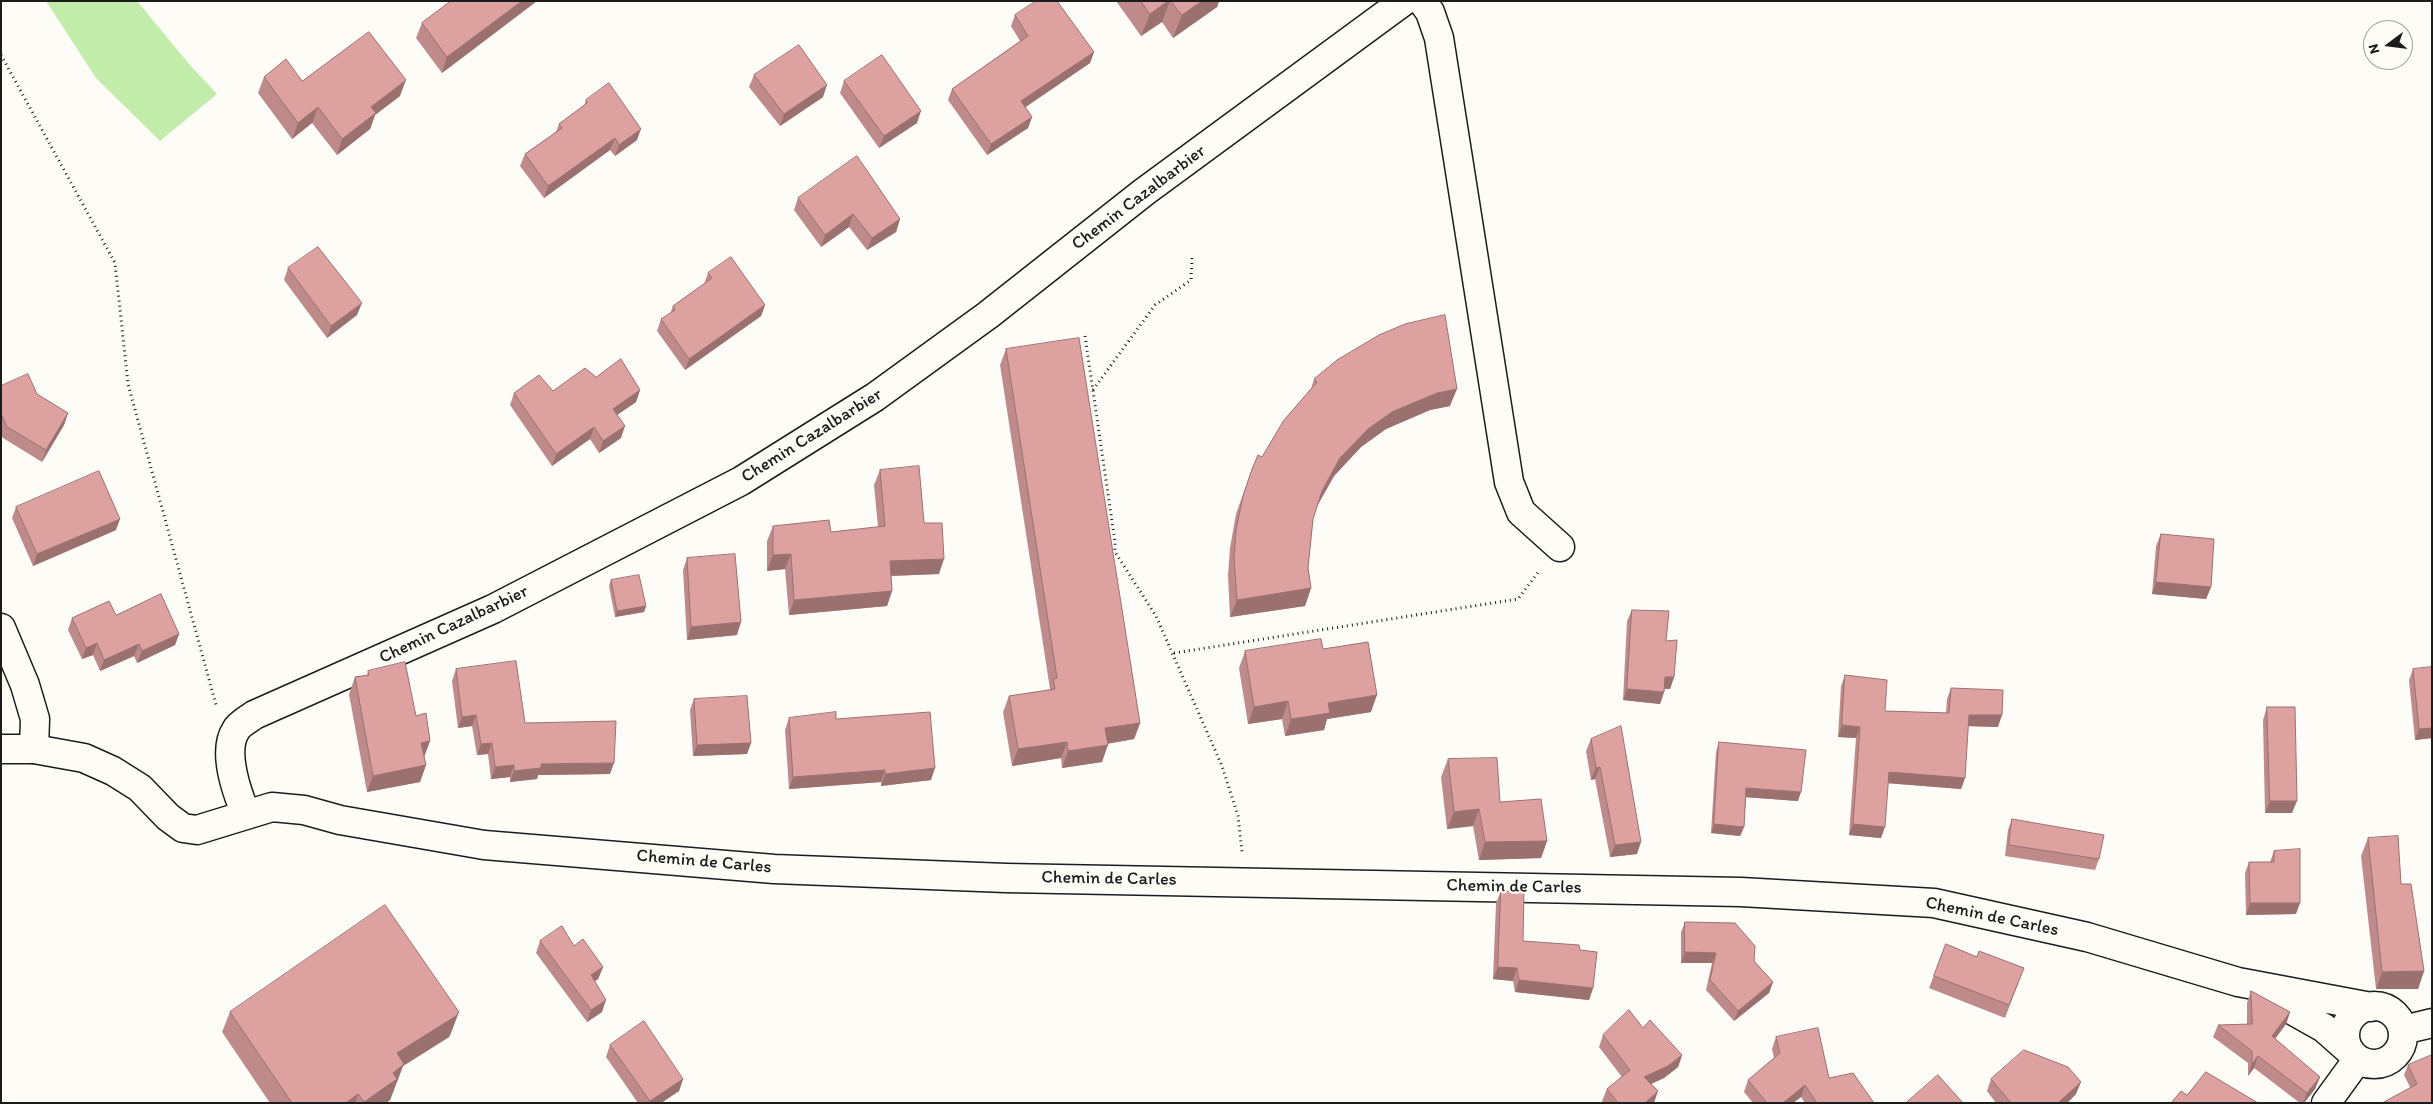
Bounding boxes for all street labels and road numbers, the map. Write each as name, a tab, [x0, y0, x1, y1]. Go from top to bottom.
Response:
street label: Chemin Cazalbarbier	[1068, 141, 1210, 255]
street label: Chemin Cazalbarbier	[738, 384, 886, 488]
street label: Chemin Cazalbarbier	[376, 581, 532, 669]
street label: Chemin de Carles	[636, 845, 772, 879]
street label: Chemin de Carles	[1041, 867, 1177, 891]
street label: Chemin de Carles	[1446, 875, 1582, 899]
street label: Chemin de Carles	[1923, 892, 2061, 942]

